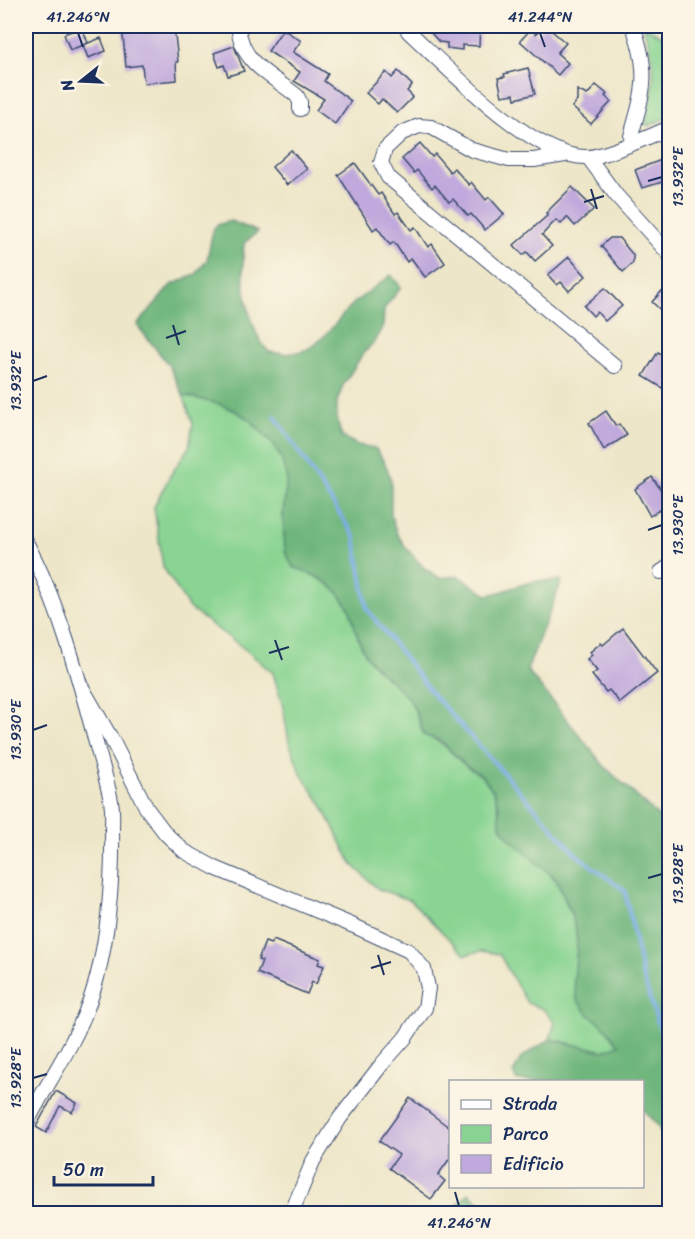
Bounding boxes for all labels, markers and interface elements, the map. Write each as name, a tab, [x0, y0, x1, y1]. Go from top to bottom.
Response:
text: 41.246°N	[46, 4, 110, 30]
text: 41.244°N	[508, 4, 573, 30]
north arrow	[51, 51, 111, 111]
text: N	[51, 75, 83, 96]
text: 13.932°E	[665, 145, 691, 207]
text: 13.932°E	[3, 349, 29, 411]
text: 13.930°E	[665, 493, 691, 555]
text: 13.930°E	[3, 698, 29, 760]
text: 13.928°E	[665, 842, 691, 904]
text: 13.928°E	[3, 1046, 29, 1108]
legend	[449, 1080, 644, 1188]
text: Strada	[503, 1088, 558, 1120]
text: Parco	[503, 1118, 548, 1150]
text: Edificio	[503, 1148, 564, 1180]
scale bar	[54, 1149, 153, 1187]
text: 50 m	[63, 1154, 104, 1186]
text: 41.246°N	[427, 1210, 491, 1236]

